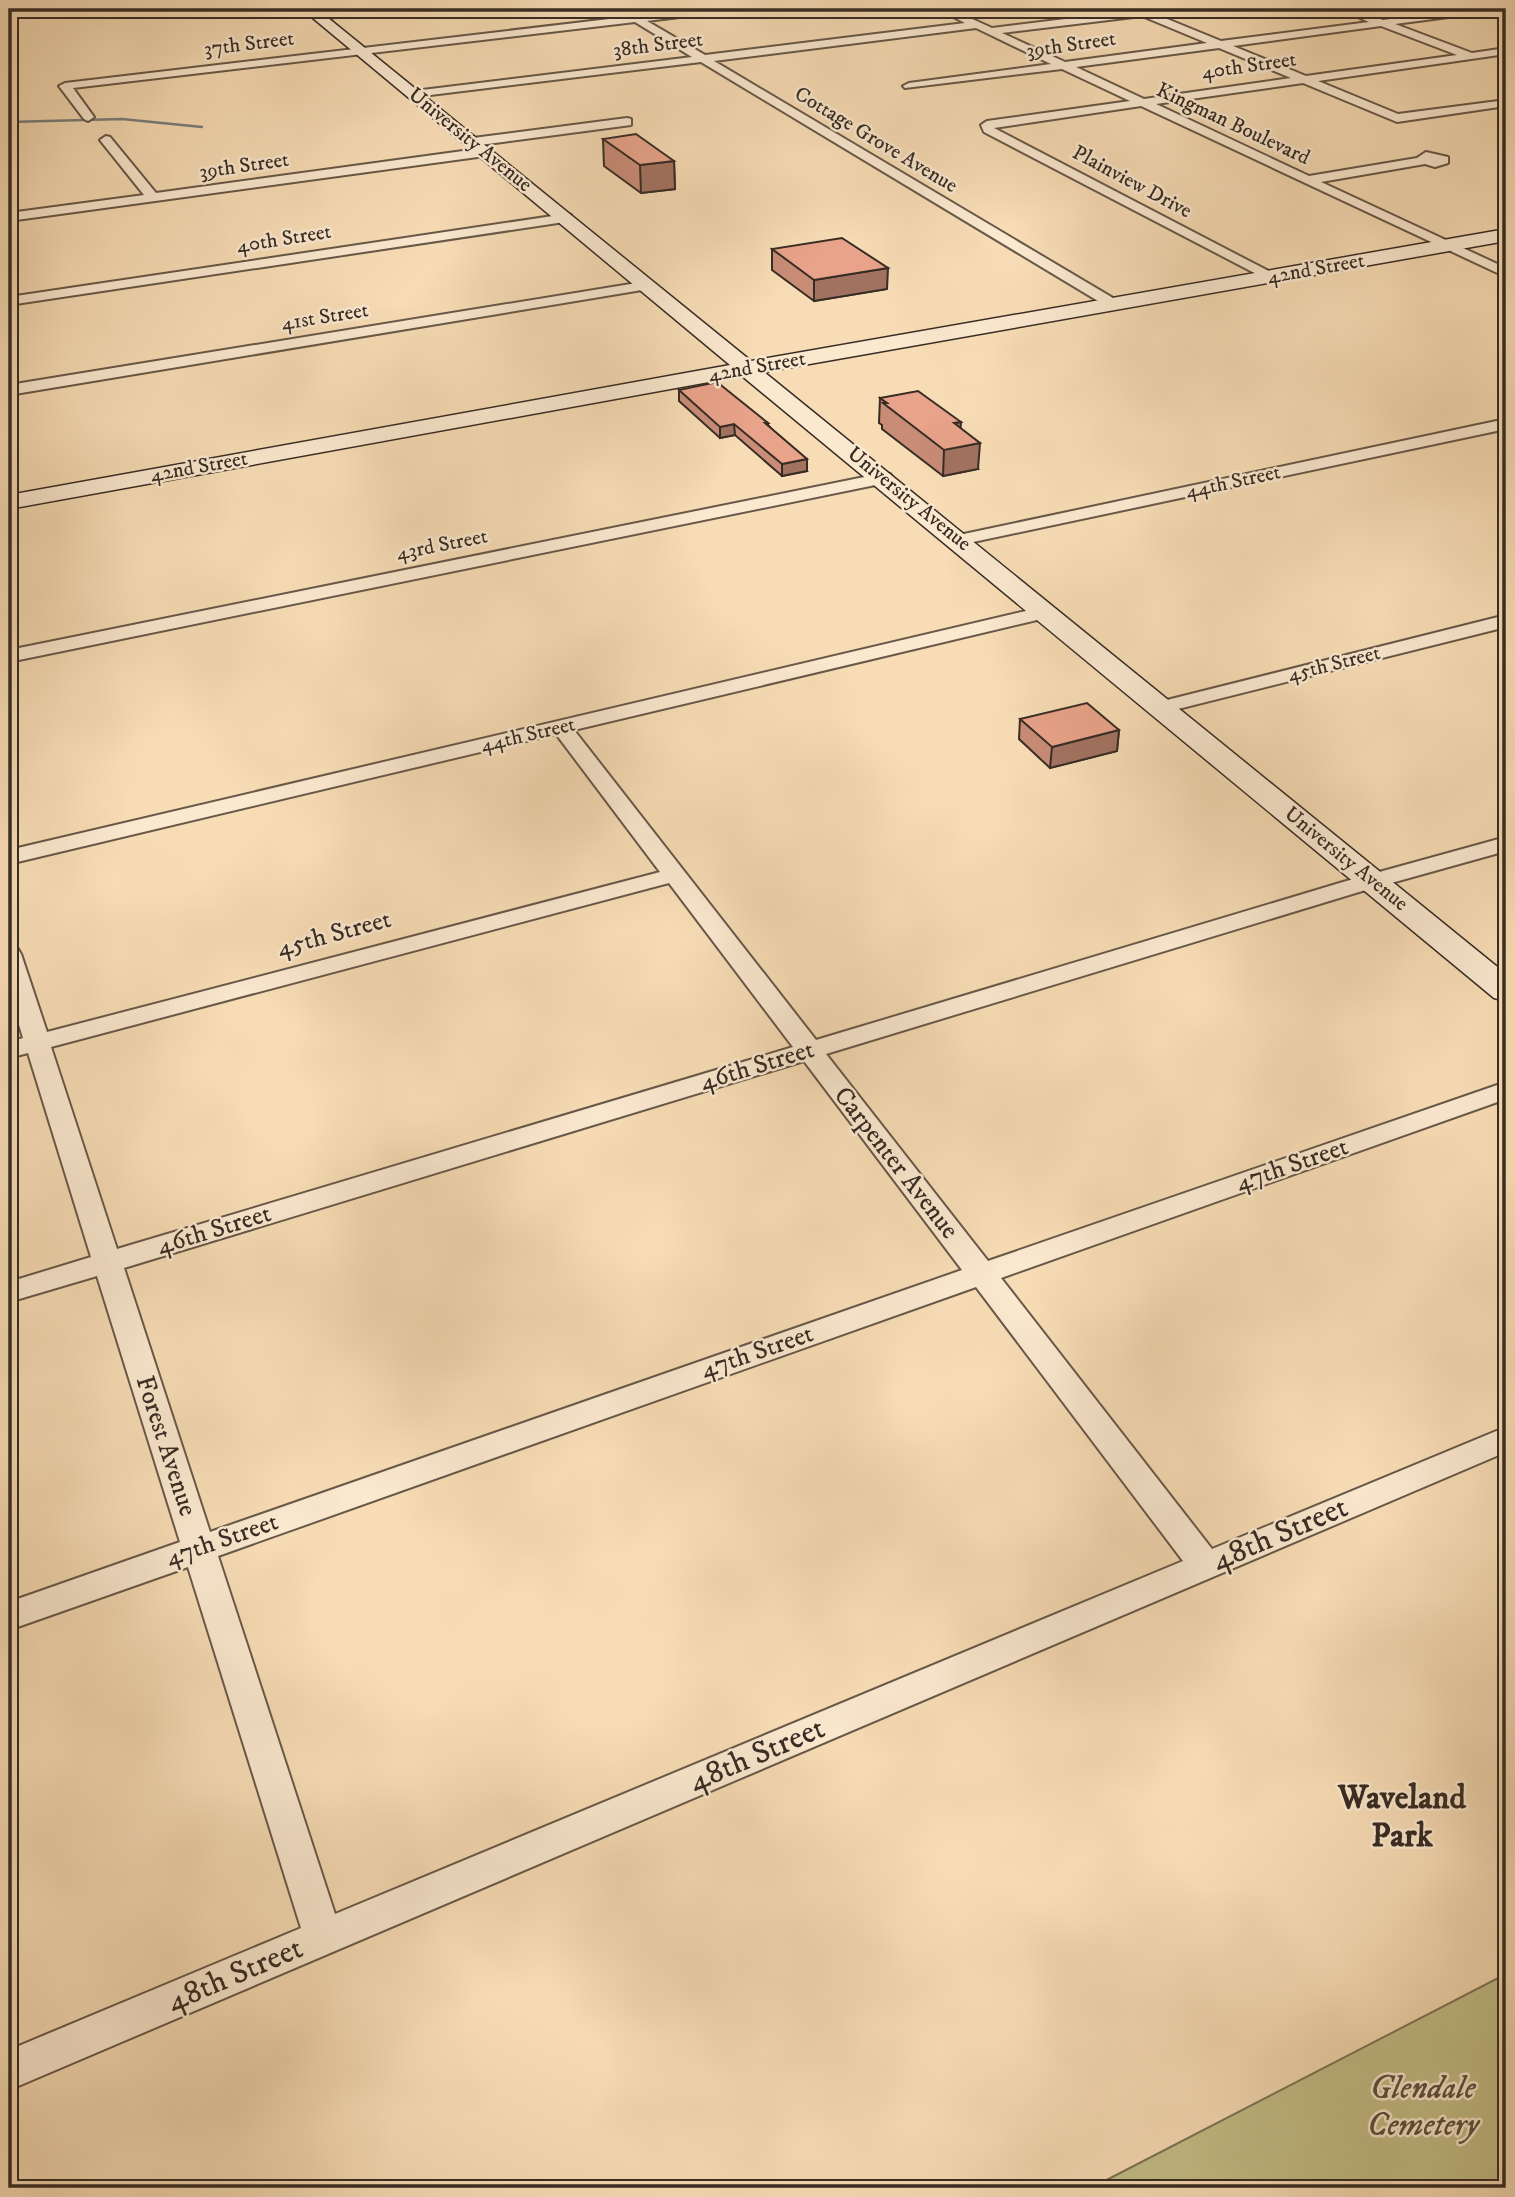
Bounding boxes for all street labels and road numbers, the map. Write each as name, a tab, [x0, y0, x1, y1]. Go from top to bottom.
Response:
street label: 37th Street	[202, 26, 296, 62]
street label: 39th Street	[1025, 26, 1118, 64]
street label: 38th Street	[612, 27, 705, 63]
street label: 40th Street	[1200, 46, 1298, 86]
street label: Kingman Boulevard	[1152, 77, 1314, 171]
street label: Cottage Grove Avenue	[790, 81, 963, 199]
street label: University Avenue	[403, 82, 537, 198]
street label: Plainview Drive	[1068, 140, 1196, 225]
street label: 39th Street	[198, 147, 291, 185]
street label: 40th Street	[235, 219, 333, 259]
street label: 42nd Street	[1266, 248, 1367, 290]
street label: 41st Street	[280, 297, 371, 337]
street label: 42nd Street	[707, 346, 808, 388]
street label: University Avenue	[842, 441, 976, 557]
street label: 42nd Street	[149, 446, 250, 488]
street label: 44th Street	[1183, 459, 1283, 505]
street label: 43rd Street	[394, 523, 490, 567]
street label: 45th Street	[1285, 640, 1383, 688]
street label: 44th Street	[478, 711, 578, 758]
street label: University Avenue	[1279, 801, 1413, 917]
street label: 45th Street	[273, 903, 395, 965]
street label: 46th Street	[696, 1033, 818, 1099]
street label: Carpenter Avenue	[826, 1080, 966, 1246]
street label: 47th Street	[1231, 1130, 1353, 1200]
street label: 46th Street	[153, 1197, 275, 1263]
street label: 47th Street	[696, 1317, 818, 1387]
street label: Forest Avenue	[128, 1372, 204, 1520]
street label: 48th Street	[1206, 1487, 1354, 1581]
street label: 47th Street	[161, 1505, 283, 1575]
street label: 48th Street	[683, 1708, 831, 1802]
street label: 48th Street	[161, 1928, 309, 2022]

